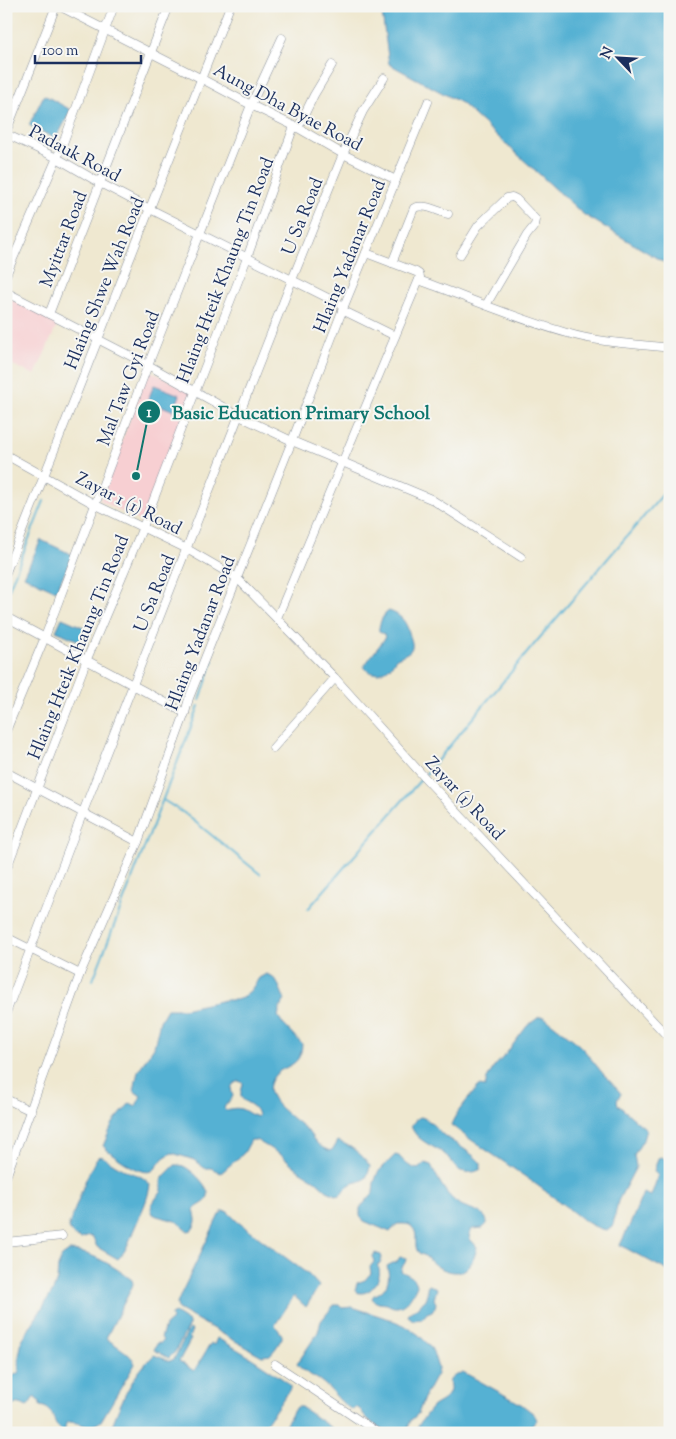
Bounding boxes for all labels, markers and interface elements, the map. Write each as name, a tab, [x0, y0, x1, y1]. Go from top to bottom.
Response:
scale bar	[35, 32, 141, 64]
north arrow	[594, 32, 644, 82]
text: 100 m	[42, 41, 79, 62]
text: N	[597, 44, 619, 63]
street label: Aung Dha Byae Road	[208, 58, 366, 159]
street label: Padauk Road	[24, 120, 125, 190]
street label: Hlaing Hteik Khaung Tin Road	[172, 154, 282, 387]
street label: U Sa Road	[276, 174, 331, 260]
street label: Hlaing Yadanar Road	[308, 176, 394, 337]
street label: Myittar Road	[35, 188, 95, 292]
street label: Hlaing Shwe Wah Road	[59, 194, 152, 374]
street label: Mal Taw Gyi Road	[92, 307, 168, 450]
callout: Basic Education Primary School	[136, 395, 440, 429]
text: Basic Education Primary School	[172, 401, 431, 428]
text: 1	[146, 403, 152, 424]
street label: Zayar 1 (1) Road	[70, 467, 186, 543]
street label: Hlaing Hteik Khaung Tin Road	[23, 532, 137, 764]
street label: U Sa Road	[128, 551, 183, 637]
street label: Hlaing Yadanar Road	[160, 553, 243, 715]
street label: Zayar (1) Road	[418, 752, 509, 847]

